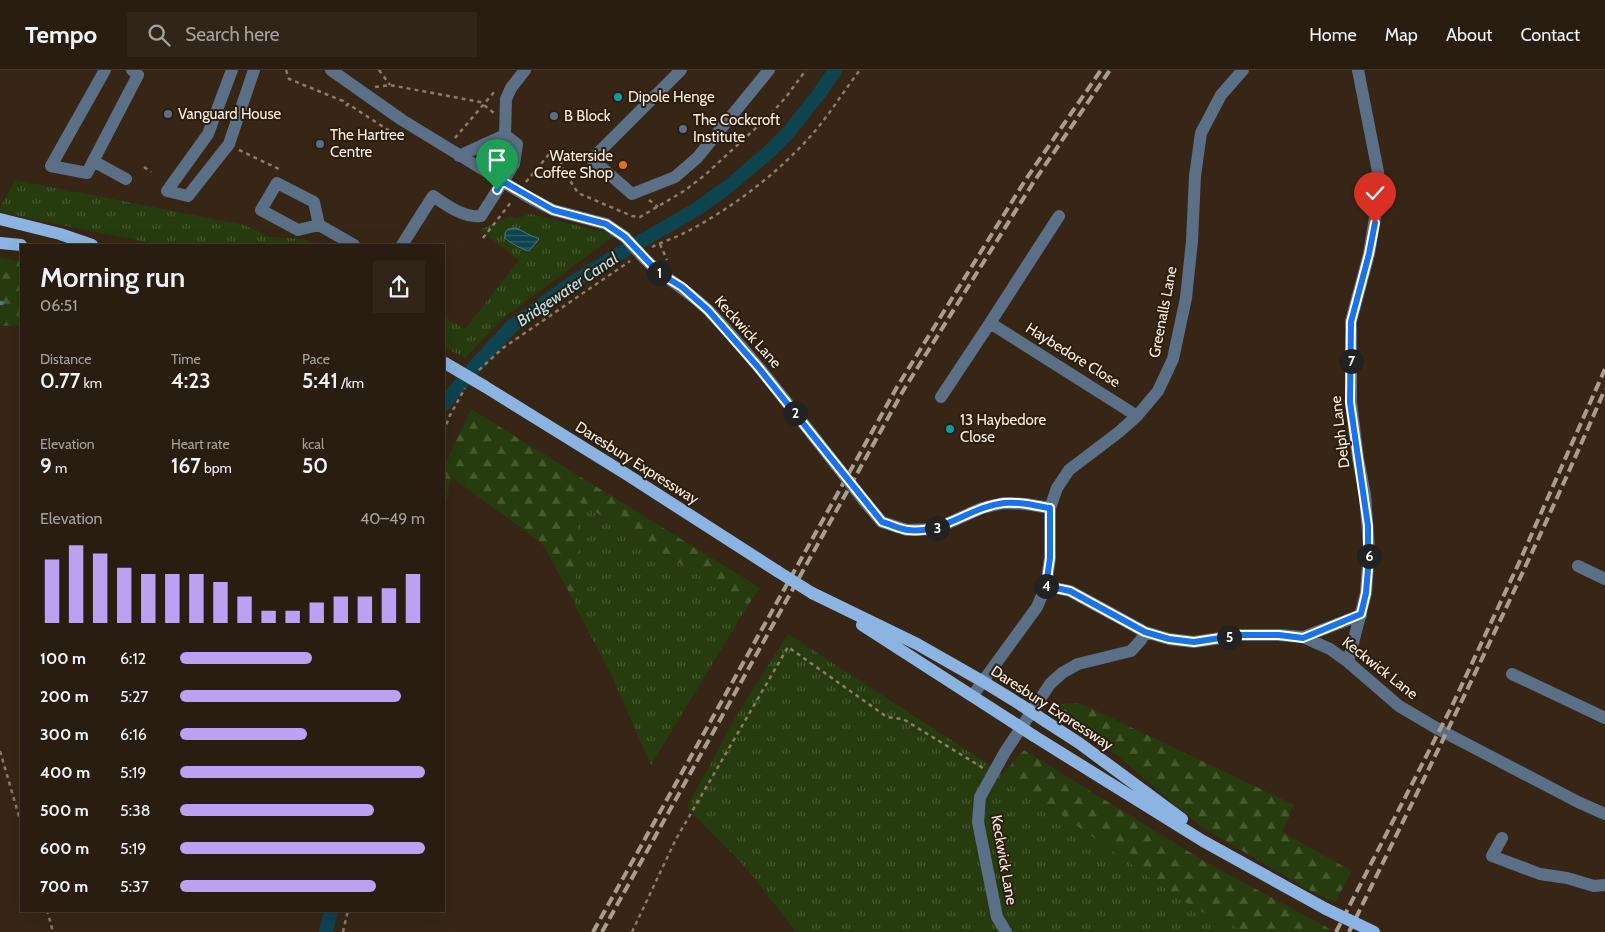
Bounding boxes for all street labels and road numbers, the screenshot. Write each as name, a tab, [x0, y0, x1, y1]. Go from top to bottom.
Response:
street label: Greenalls Lane	[1145, 264, 1181, 359]
street label: Keckwick Lane	[711, 292, 785, 372]
street label: Haybedore Close	[1022, 319, 1124, 391]
street label: Delph Lane	[1327, 395, 1353, 469]
street label: Daresbury Expressway	[572, 418, 702, 508]
street label: Keckwick Lane	[1339, 633, 1422, 703]
street label: Daresbury Expressway	[988, 662, 1117, 754]
street label: Keckwick Lane	[987, 814, 1021, 907]

